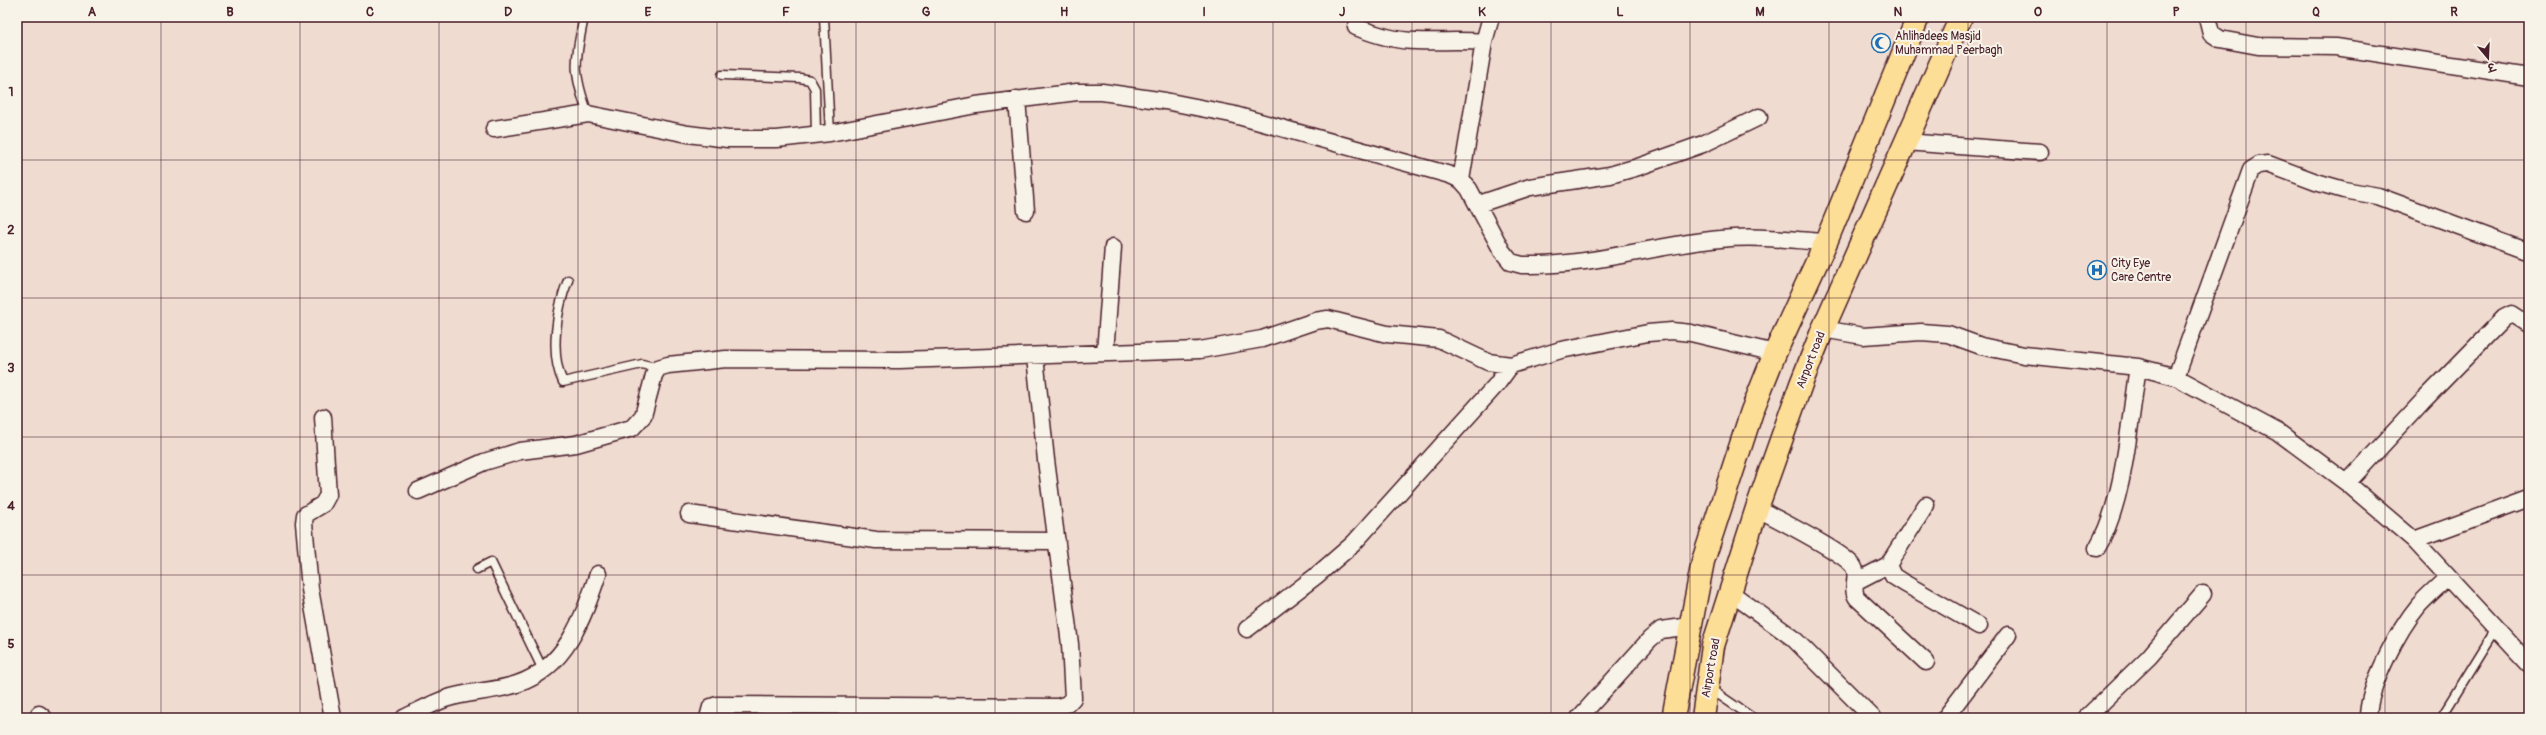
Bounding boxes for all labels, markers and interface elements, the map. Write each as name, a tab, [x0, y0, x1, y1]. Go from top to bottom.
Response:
text: A	[88, 4, 97, 20]
text: B	[226, 4, 234, 20]
text: C	[366, 4, 374, 20]
text: D	[504, 4, 512, 20]
text: E	[645, 4, 652, 20]
text: F	[782, 4, 790, 20]
text: G	[922, 4, 931, 20]
text: H	[1060, 4, 1068, 20]
text: I	[1202, 4, 1206, 20]
text: J	[1339, 4, 1345, 20]
text: K	[1478, 4, 1486, 20]
text: L	[1616, 4, 1624, 20]
text: M	[1755, 4, 1765, 20]
text: N	[1894, 4, 1903, 20]
text: O	[2034, 4, 2043, 20]
text: P	[2172, 4, 2180, 20]
text: Q	[2312, 4, 2320, 20]
text: R	[2450, 4, 2458, 20]
place label: Ahlihadees Masjid Muhammad Peerbagh	[1895, 29, 2003, 58]
mosque icon: Ahlihadees Masjid Muhammad Peerbagh	[1870, 32, 1892, 54]
north arrow	[2468, 38, 2508, 78]
text: उ	[2484, 59, 2498, 75]
text: 1	[8, 84, 14, 100]
text: 2	[7, 222, 15, 238]
place label: City Eye Care Centre	[2111, 256, 2171, 285]
hospital icon: City Eye Care Centre	[2086, 259, 2108, 281]
street label: Airport road	[1793, 329, 1829, 391]
text: 3	[7, 360, 15, 376]
text: 4	[7, 498, 15, 514]
text: 5	[7, 636, 15, 652]
street label: Airport road	[1698, 637, 1724, 699]

